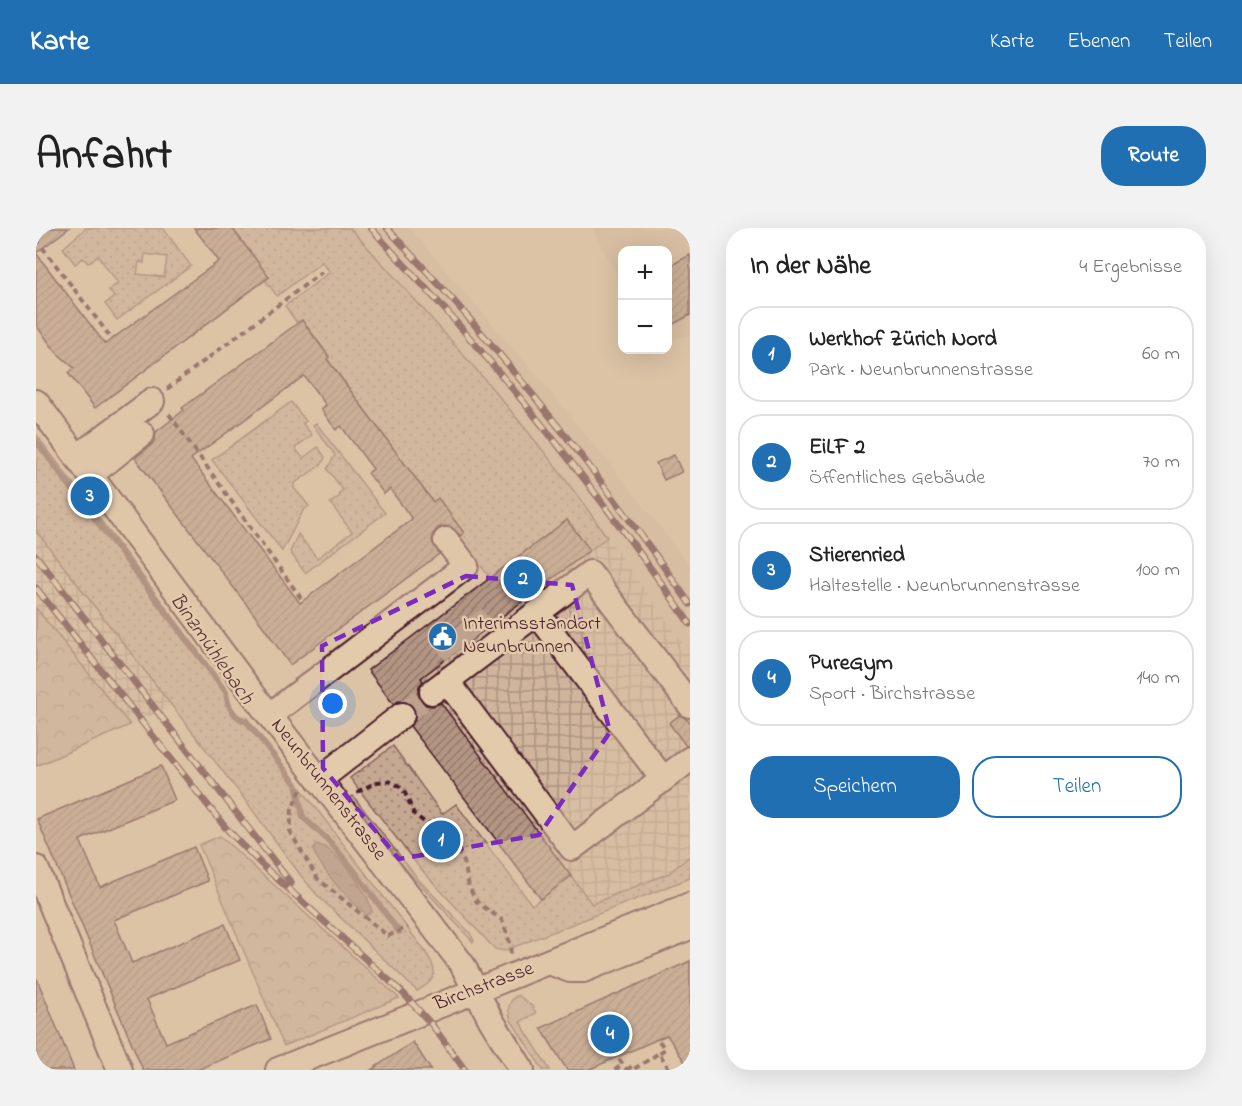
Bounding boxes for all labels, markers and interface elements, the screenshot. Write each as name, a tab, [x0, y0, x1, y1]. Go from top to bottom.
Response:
text: Karte	[30, 22, 89, 63]
text: Karte	[990, 27, 1034, 57]
text: Ebenen	[1067, 27, 1130, 57]
text: Teilen	[1163, 27, 1212, 57]
text: Anfahrt	[36, 126, 172, 187]
button: Route	[1101, 126, 1206, 186]
map controls	[618, 246, 672, 354]
button: +	[618, 246, 672, 300]
text: In der Nähe	[750, 248, 871, 286]
text: 4 Ergebnisse	[1079, 253, 1182, 282]
button: −	[618, 300, 672, 354]
text: Werkhof Zürich Nord	[809, 324, 997, 356]
text: 1	[768, 340, 775, 369]
text: 60 m	[1142, 340, 1180, 369]
text: Park · Neunbrunnenstrasse	[809, 356, 1033, 385]
text: EiLF 2	[809, 432, 865, 464]
text: 2	[767, 448, 776, 477]
text: 70 m	[1143, 448, 1180, 477]
text: Öffentliches Gebäude	[809, 464, 985, 493]
pin: 3	[70, 474, 110, 518]
text: Stierenried	[809, 540, 905, 572]
pin: 2	[504, 556, 542, 602]
text: 3	[767, 556, 776, 585]
text: 100 m	[1136, 556, 1180, 585]
text: Haltestelle · Neunbrunnenstrasse	[809, 572, 1080, 601]
water label: Binzmühlebach	[161, 587, 261, 712]
place label: Interimsstandort Neunbrunnen	[463, 610, 601, 662]
public building icon: Interimsstandort Neunbrunnen	[426, 620, 458, 652]
text: PureGym	[809, 648, 893, 680]
text: 4	[767, 664, 776, 693]
text: 140 m	[1136, 664, 1180, 693]
text: Sport · Birchstrasse	[809, 680, 975, 709]
your location	[318, 689, 347, 718]
street label: Neunbrunnenstrasse	[263, 713, 393, 867]
button: Speichern	[750, 756, 960, 818]
button: Teilen	[972, 756, 1182, 818]
pin: 1	[422, 818, 460, 862]
street label: Birchstrasse	[429, 955, 538, 1020]
pin: 4	[590, 1012, 630, 1056]

